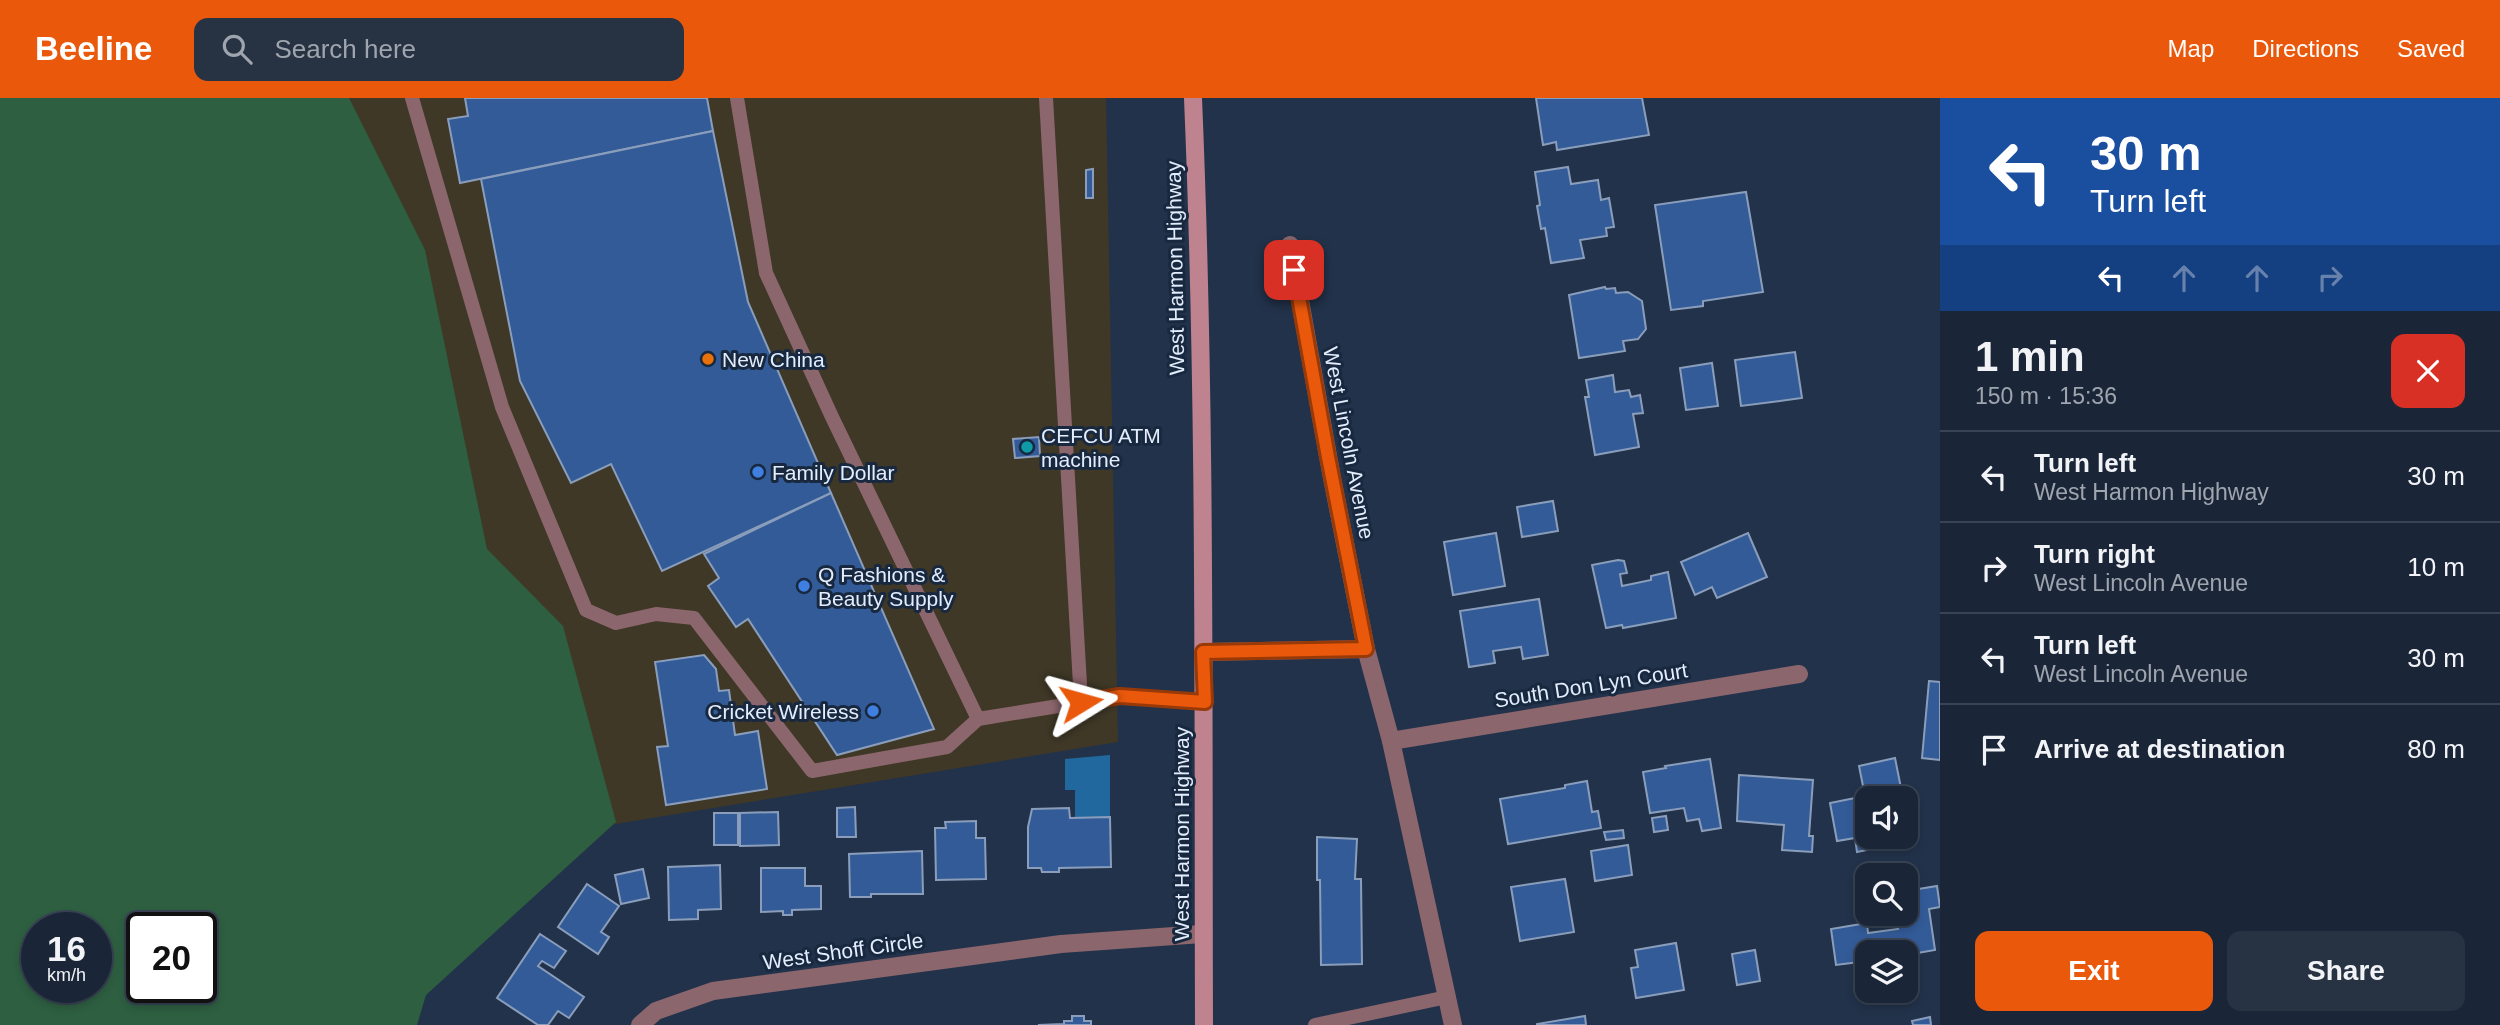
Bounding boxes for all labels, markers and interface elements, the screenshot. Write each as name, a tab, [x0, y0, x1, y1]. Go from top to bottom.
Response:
search box	[194, 18, 684, 81]
text: Beeline	[35, 30, 152, 67]
icon: search	[218, 30, 256, 68]
text: Search here	[274, 34, 416, 64]
text: Map	[2168, 35, 2214, 62]
text: Directions	[2252, 35, 2359, 62]
text: Saved	[2397, 35, 2465, 62]
icon: left	[1975, 126, 2066, 217]
text: 30 m	[2090, 126, 2202, 180]
street label: West Harmon Highway	[1162, 160, 1188, 375]
text: Turn left	[2090, 183, 2206, 219]
pin	[1264, 240, 1324, 300]
icon: arrive	[1275, 251, 1313, 289]
icon: left	[2092, 259, 2130, 297]
icon: ahead	[2165, 259, 2203, 297]
icon: ahead	[2238, 259, 2276, 297]
icon: right	[2311, 259, 2349, 297]
text: 1 min	[1975, 333, 2085, 380]
button: close	[2391, 334, 2465, 408]
street label: West Lincoln Avenue	[1319, 345, 1379, 541]
place label: New China	[722, 348, 825, 371]
marker: New China	[700, 351, 716, 367]
text: 150 m · 15:36	[1975, 383, 2117, 409]
place label: CEFCU ATM machine	[1041, 424, 1161, 471]
marker: CEFCU ATM machine	[1019, 439, 1035, 455]
text: Turn left	[2034, 448, 2136, 478]
icon: left	[1975, 458, 2013, 496]
place label: Family Dollar	[772, 461, 895, 484]
text: 30 m	[2407, 461, 2465, 491]
marker: Family Dollar	[750, 464, 766, 480]
text: West Harmon Highway	[2034, 479, 2269, 505]
text: Turn right	[2034, 539, 2155, 569]
icon: right	[1975, 549, 2013, 587]
text: 10 m	[2407, 552, 2465, 582]
place label: Q Fashions & Beauty Supply	[818, 563, 954, 610]
text: West Lincoln Avenue	[2034, 570, 2248, 596]
marker: Q Fashions & Beauty Supply	[796, 578, 812, 594]
text: Turn left	[2034, 630, 2136, 660]
icon: left	[1975, 640, 2013, 678]
text: 30 m	[2407, 643, 2465, 673]
street label: South Don Lyn Court	[1493, 658, 1689, 712]
text: West Lincoln Avenue	[2034, 661, 2248, 687]
position arrow	[1044, 665, 1118, 739]
place label: Cricket Wireless	[707, 700, 859, 723]
marker: Cricket Wireless	[865, 703, 881, 719]
street label: West Harmon Highway	[1170, 726, 1193, 941]
icon: arrive	[1975, 731, 2013, 769]
text: Arrive at destination	[2034, 734, 2285, 764]
text: 80 m	[2407, 734, 2465, 764]
map controls	[1855, 786, 1918, 1003]
button: sound	[1855, 786, 1918, 849]
button: search	[1855, 863, 1918, 926]
speed limit sign: 20	[126, 912, 217, 1003]
street label: West Shoff Circle	[761, 928, 925, 974]
text: 16	[47, 929, 86, 968]
button: Exit	[1975, 931, 2213, 1011]
button: Share	[2227, 931, 2465, 1011]
button: layers	[1855, 940, 1918, 1003]
text: km/h	[47, 965, 86, 985]

